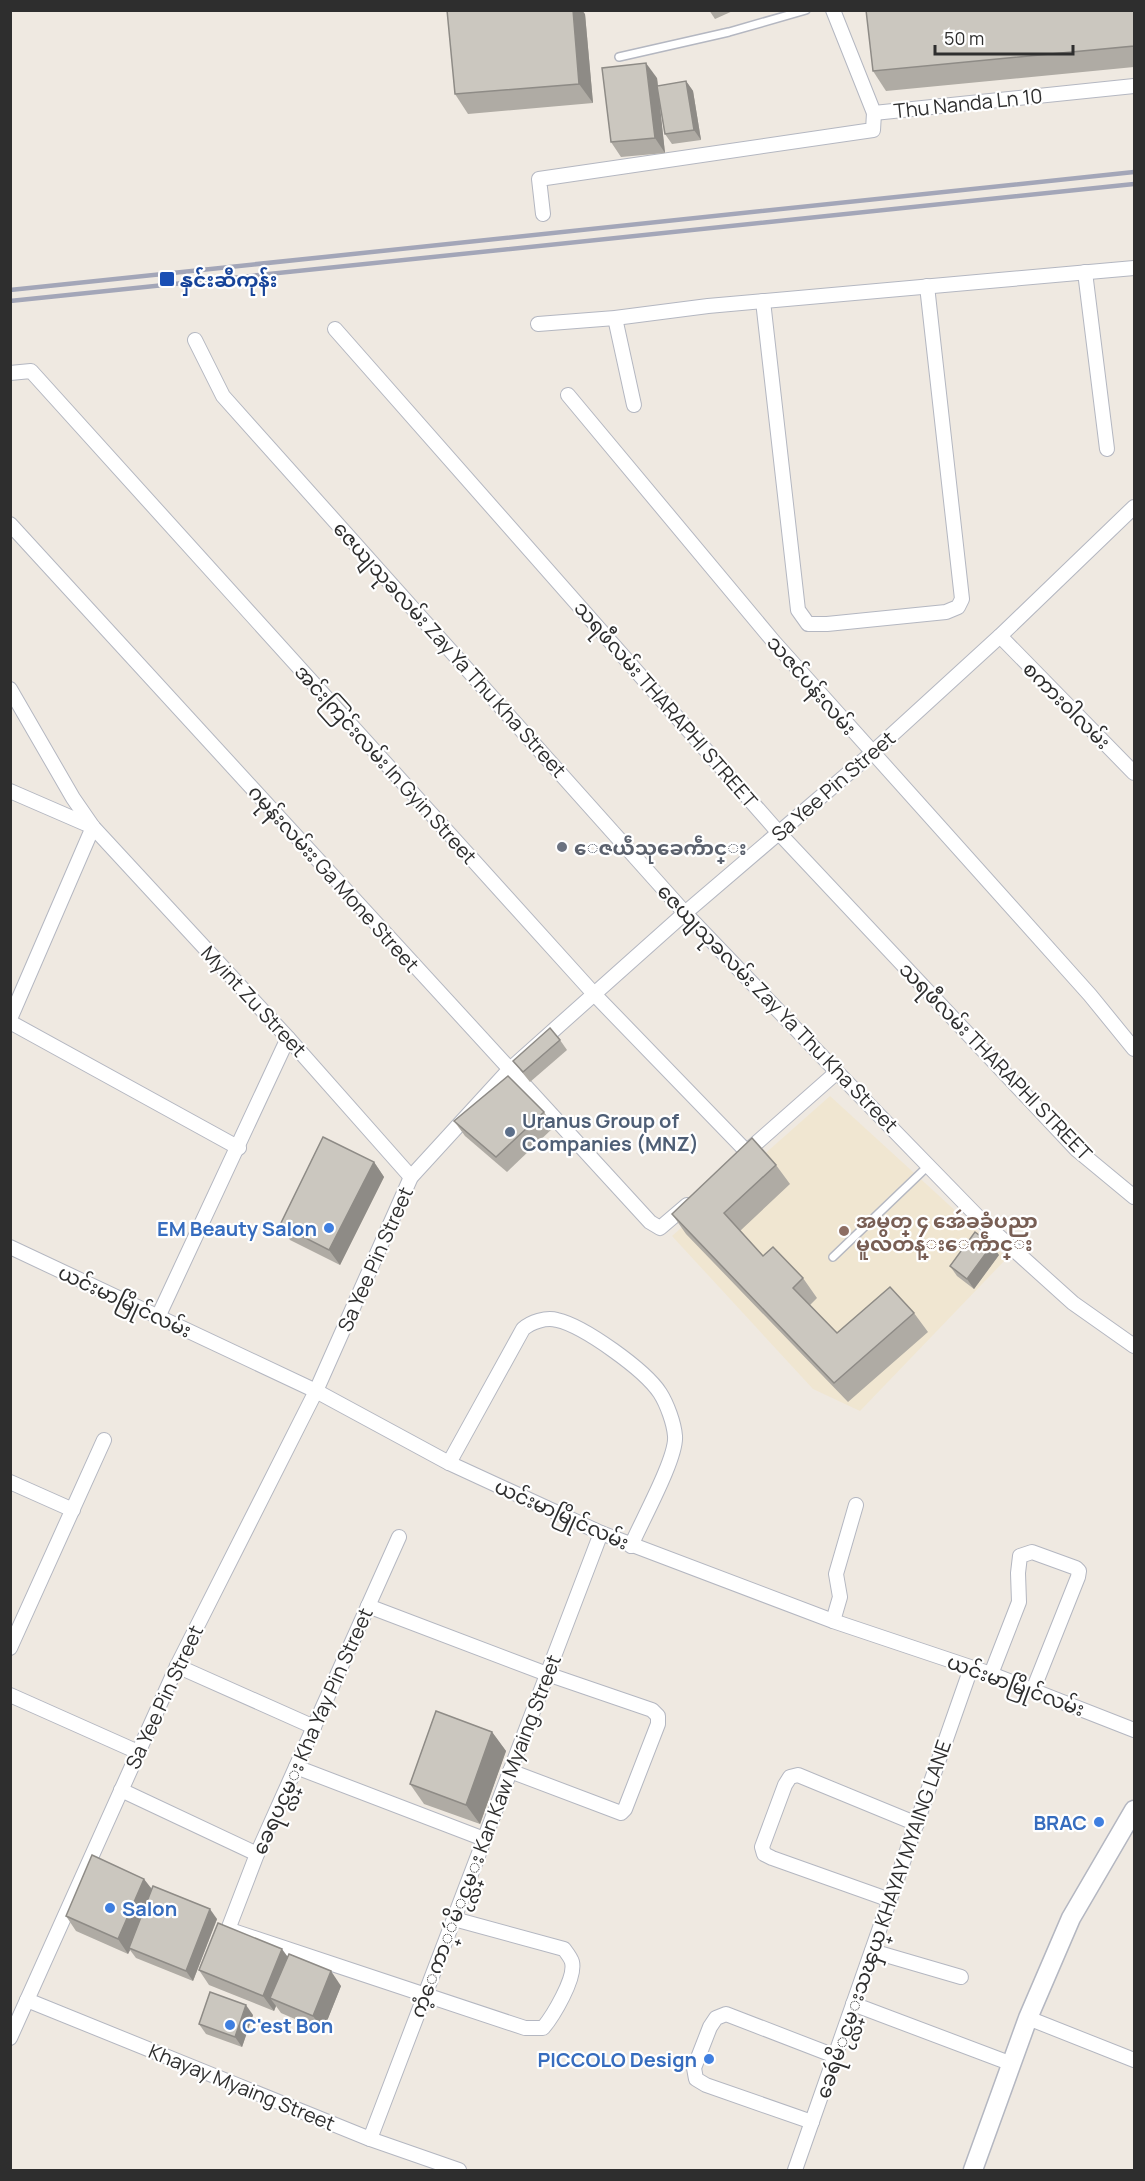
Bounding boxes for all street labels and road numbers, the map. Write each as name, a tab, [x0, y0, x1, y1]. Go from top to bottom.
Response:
street label: Thu Nanda Ln 10	[892, 82, 1044, 124]
street label: ဇေယျသုခလမ်း Zay Ya Thu Kha Street	[325, 515, 572, 786]
street label: သရဖီလမ်း THARAPHI STREET	[566, 595, 764, 815]
street label: သဇင်ပန်းလမ်း	[759, 629, 863, 743]
street label: စကားဝါလမ်း	[1017, 655, 1117, 755]
street label: အင်းကြင်းလမ်း In Gyin Street	[287, 658, 483, 872]
street label: Sa Yee Pin Street	[765, 725, 901, 847]
street label: ဂမုန်းလမ်းး Ga Mone Street	[240, 779, 425, 980]
street label: ဇေယျသုခလမ်း Zay Ya Thu Kha Street	[649, 878, 904, 1141]
street label: Myint Zu Street	[195, 940, 313, 1062]
street label: သရဖီလမ်း THARAPHI STREET	[892, 956, 1098, 1168]
street label: Sa Yee Pin Street	[331, 1182, 419, 1336]
street label: ယင်းမာမြိုင်လမ်း	[53, 1258, 196, 1346]
street label: ယင်းမာမြိုင်လမ်း	[489, 1472, 633, 1558]
street label: ခေရပင္လမ္း Kha Yay Pin Street	[245, 1603, 381, 1860]
street label: Sa Yee Pin Street	[119, 1621, 209, 1773]
street label: ယင်းမာမြိုင်လမ်း	[943, 1648, 1088, 1725]
street label: ကံ့ေကာ္ဴမိႂင္လမ္း Kan Kaw Myaing Street	[403, 1651, 571, 2023]
street label: ခေရဴမိႂင္လမ္းသၾယ္ KHAYAY MYAING LANE	[809, 1736, 961, 2103]
street label: Khayay Myaing Street	[145, 2037, 339, 2137]

